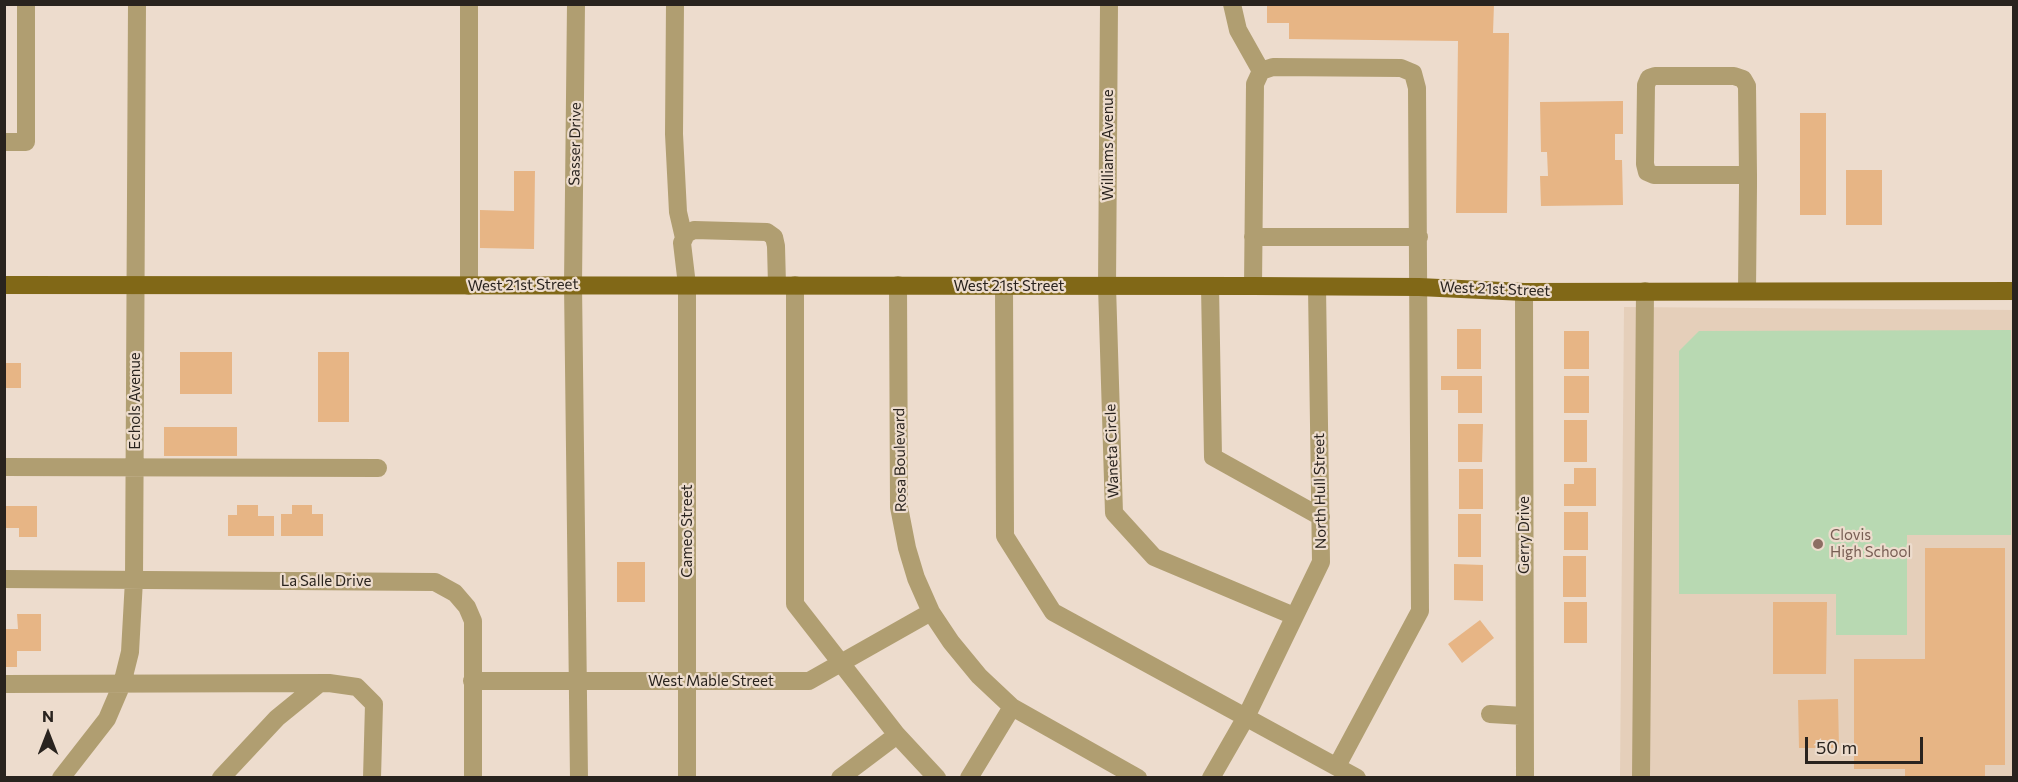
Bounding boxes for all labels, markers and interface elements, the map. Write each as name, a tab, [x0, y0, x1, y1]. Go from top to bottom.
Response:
street label: Williams Avenue	[1099, 89, 1117, 201]
street label: Sasser Drive	[565, 102, 585, 186]
street label: West 21st Street	[467, 275, 579, 295]
street label: West 21st Street	[954, 277, 1064, 295]
street label: West 21st Street	[1439, 278, 1551, 300]
street label: Echols Avenue	[126, 352, 144, 450]
street label: Waneta Circle	[1101, 403, 1123, 499]
street label: Rosa Boulevard	[890, 408, 910, 512]
street label: North Hull Street	[1310, 433, 1330, 549]
street label: Cameo Street	[678, 484, 696, 578]
street label: Gerry Drive	[1515, 496, 1533, 574]
place label: Clovis High School	[1830, 526, 1911, 561]
marker: Clovis High School	[1811, 537, 1825, 551]
street label: La Salle Drive	[281, 572, 371, 590]
street label: West Mable Street	[648, 672, 774, 690]
north arrow	[18, 704, 78, 764]
text: N	[42, 706, 54, 725]
scale bar	[1808, 725, 1926, 763]
text: 50 m	[1816, 736, 1857, 758]

